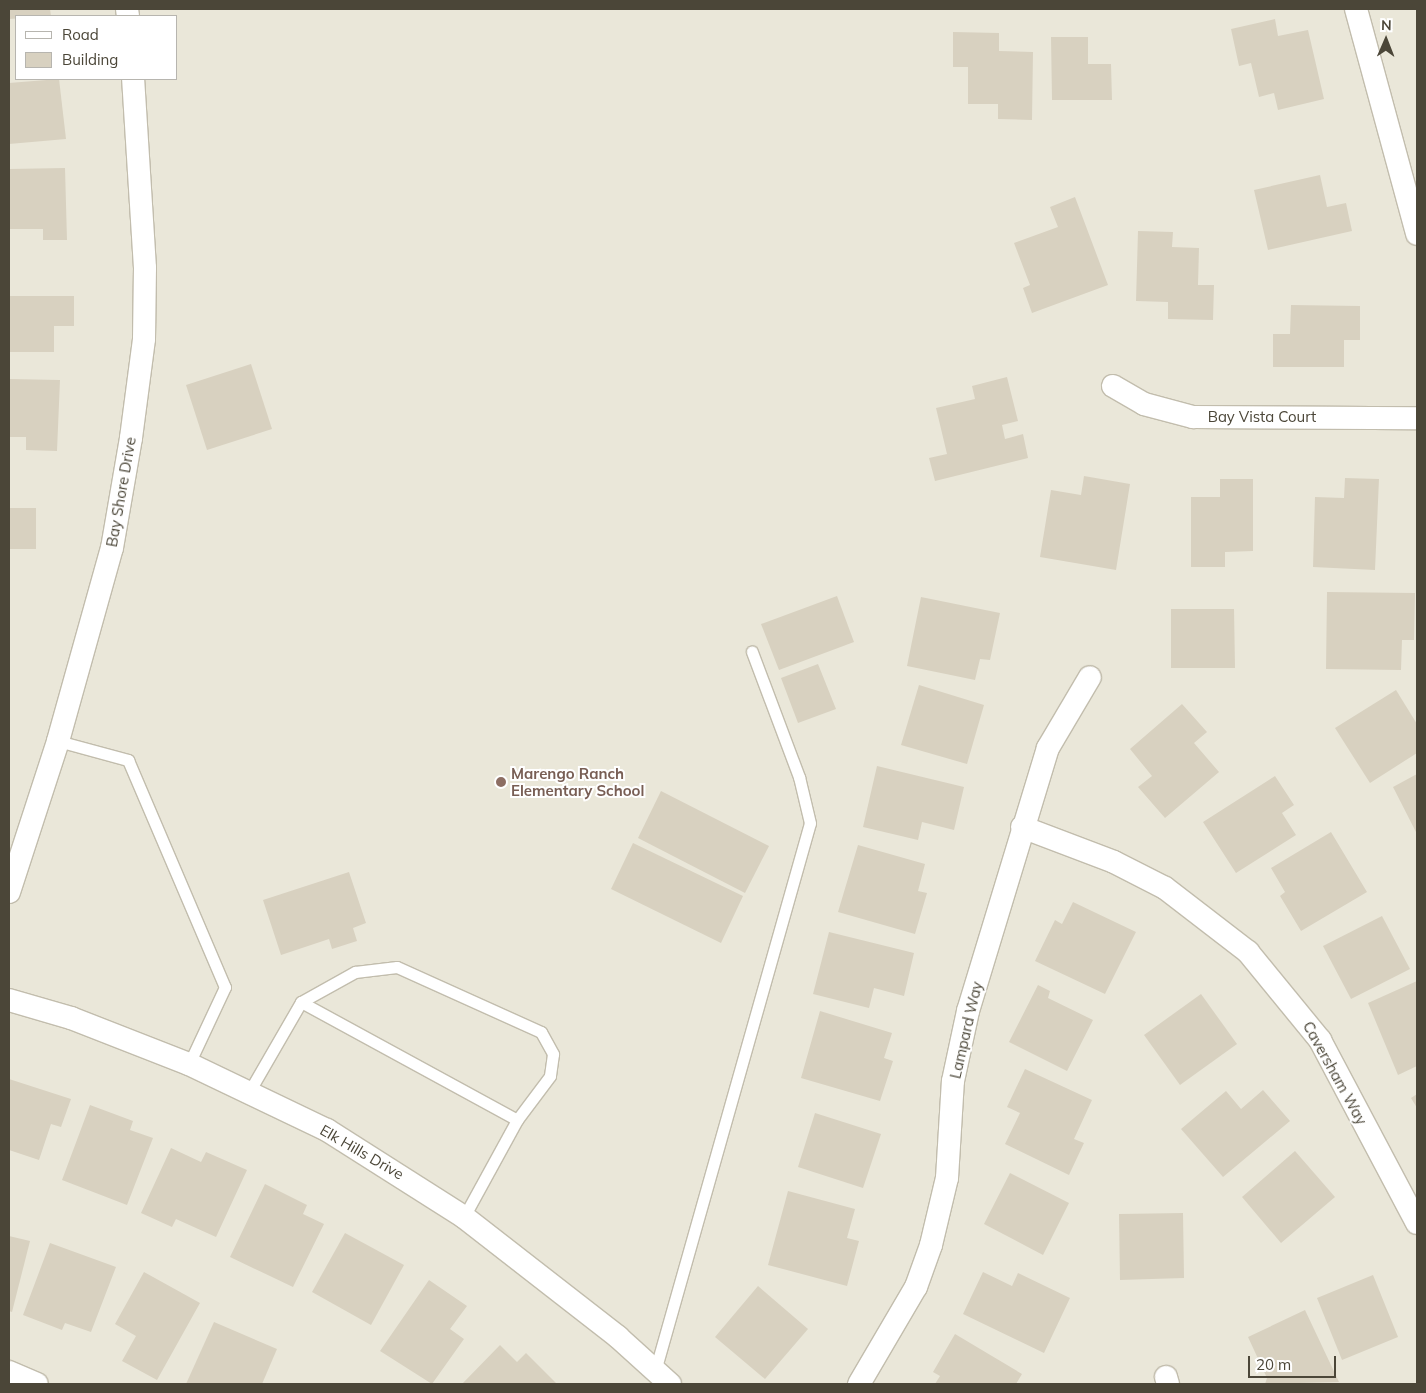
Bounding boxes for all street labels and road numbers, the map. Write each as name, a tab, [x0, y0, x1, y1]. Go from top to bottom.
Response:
street label: Bay Vista Court	[1208, 408, 1316, 426]
street label: Bay Shore Drive	[102, 436, 140, 548]
street label: Lampard Way	[946, 980, 986, 1080]
street label: Caversham Way	[1299, 1018, 1371, 1128]
street label: Elk Hills Drive	[317, 1121, 407, 1183]

